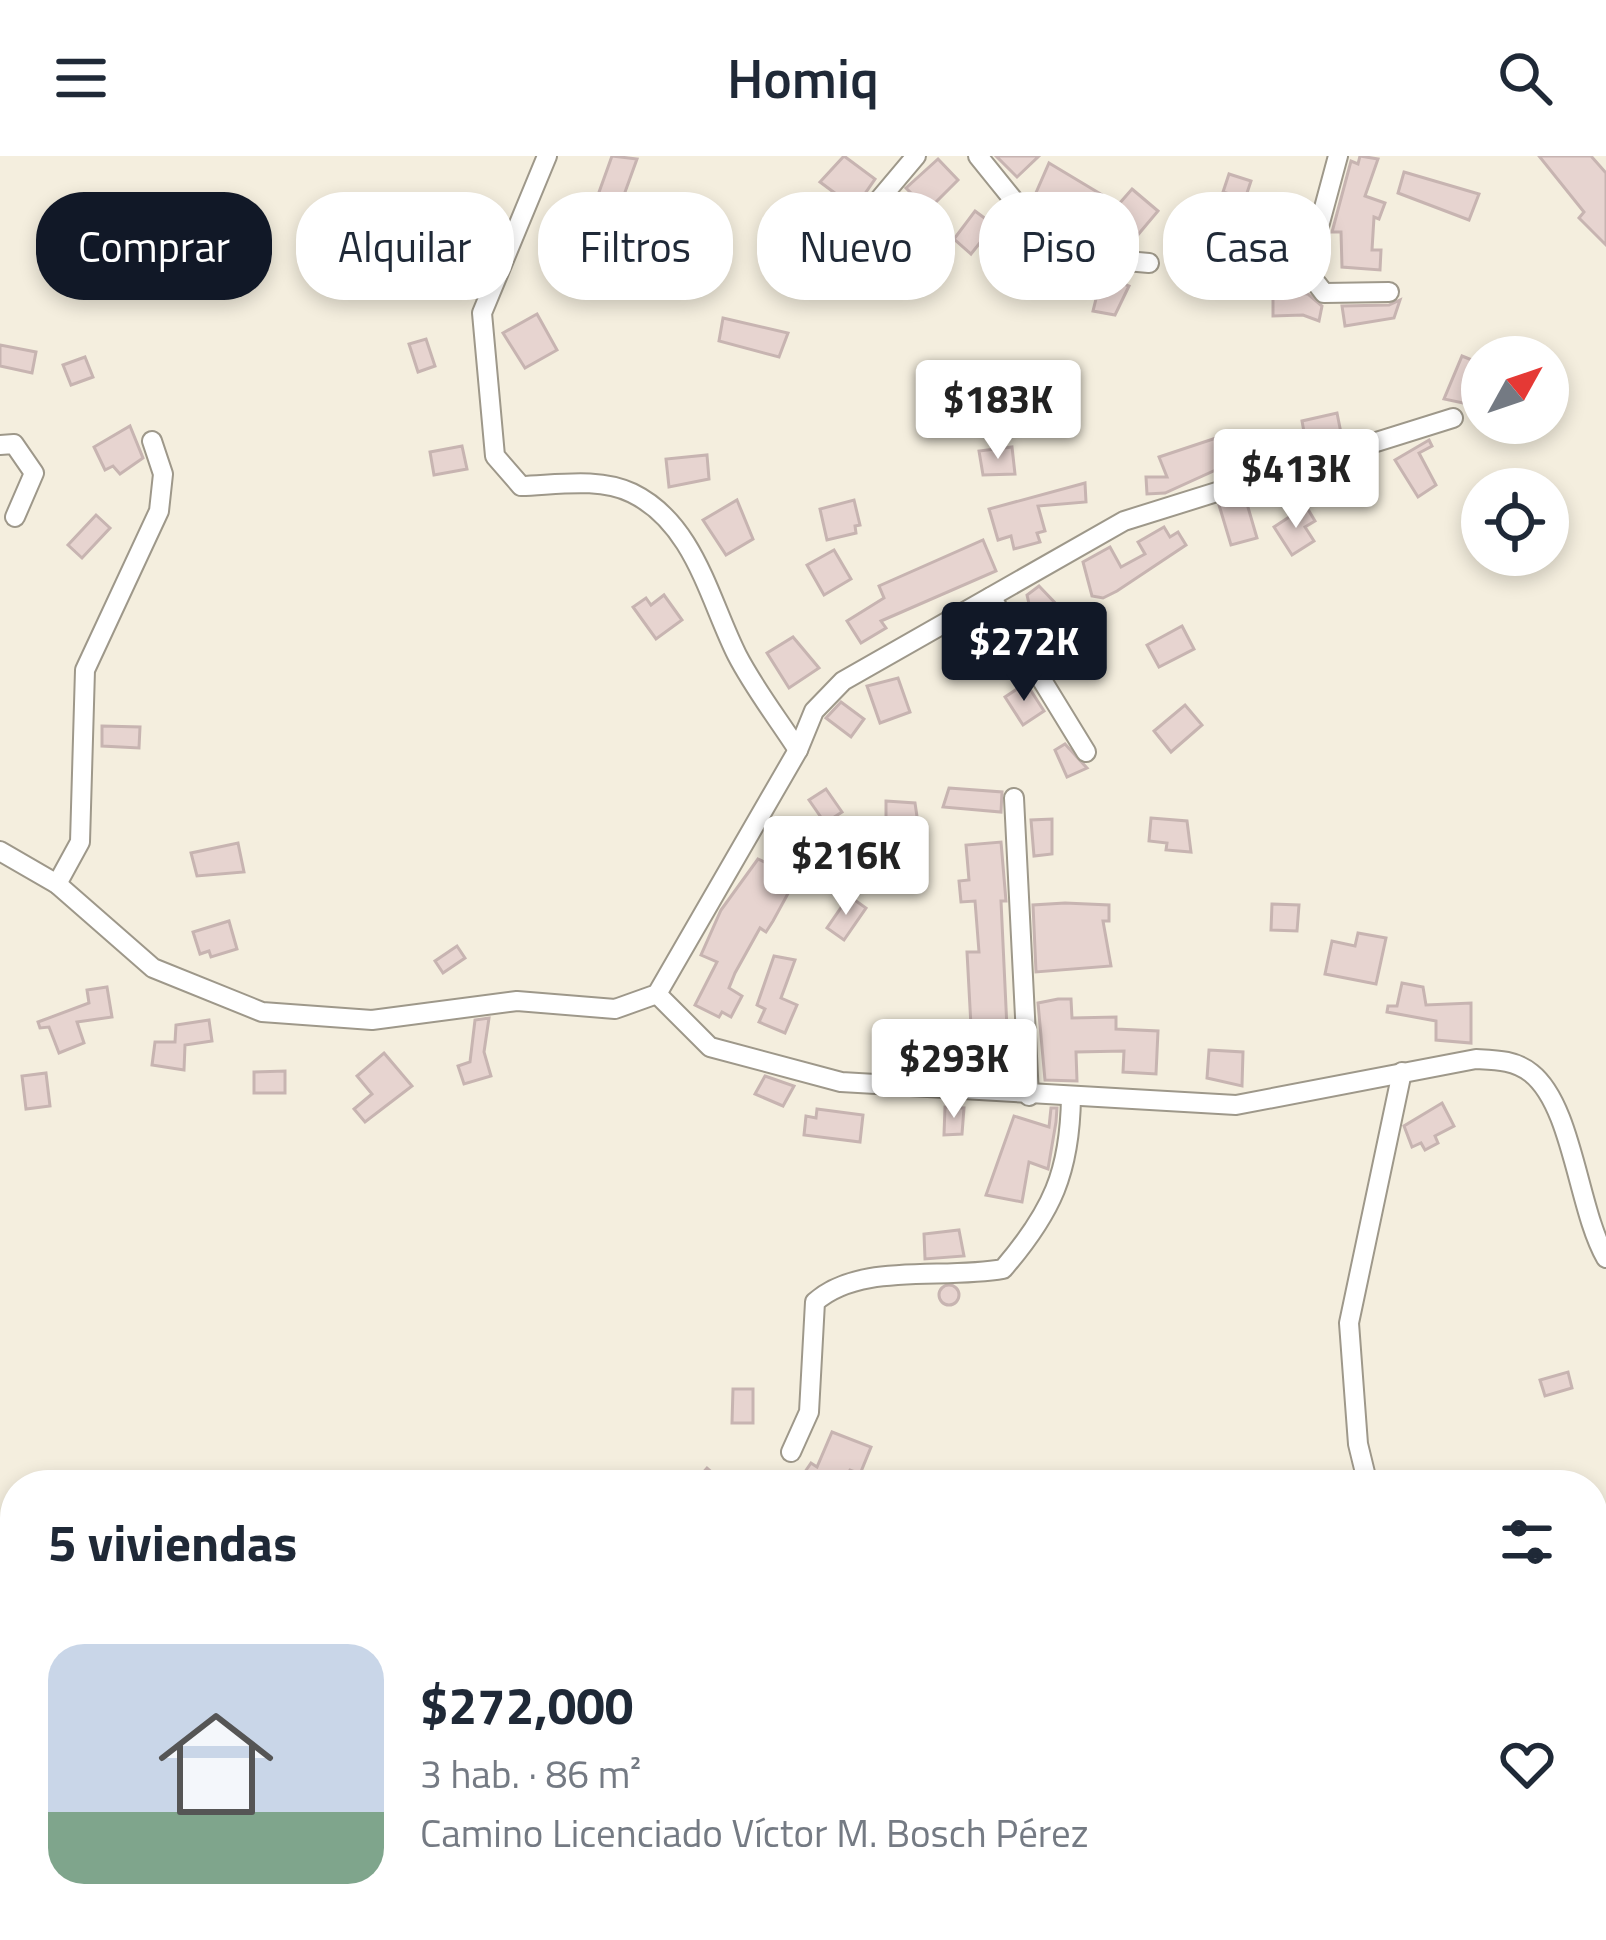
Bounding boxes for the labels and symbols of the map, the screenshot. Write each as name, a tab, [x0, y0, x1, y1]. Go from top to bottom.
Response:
north arrow	[1461, 336, 1569, 444]
pin: $183K	[914, 360, 1082, 462]
pin: $413K	[1212, 429, 1380, 531]
pin: $272K	[940, 602, 1108, 704]
pin: $216K	[762, 816, 930, 918]
pin: $293K	[870, 1019, 1038, 1121]

